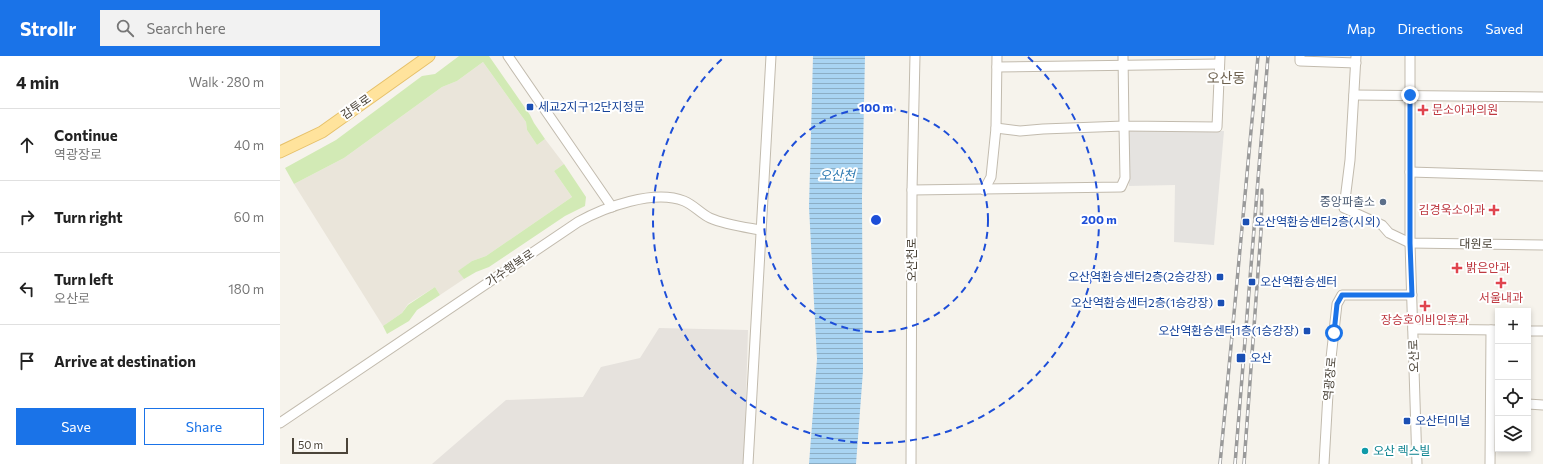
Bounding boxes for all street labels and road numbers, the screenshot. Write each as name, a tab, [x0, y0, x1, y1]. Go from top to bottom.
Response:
street label: 감투로	[338, 91, 373, 121]
street label: 대원로	[1459, 236, 1493, 250]
street label: 오산천로	[904, 238, 918, 282]
street label: 가수행복로	[483, 246, 536, 288]
street label: 오산로	[1405, 339, 1421, 373]
street label: 역광장로	[1320, 356, 1338, 402]

